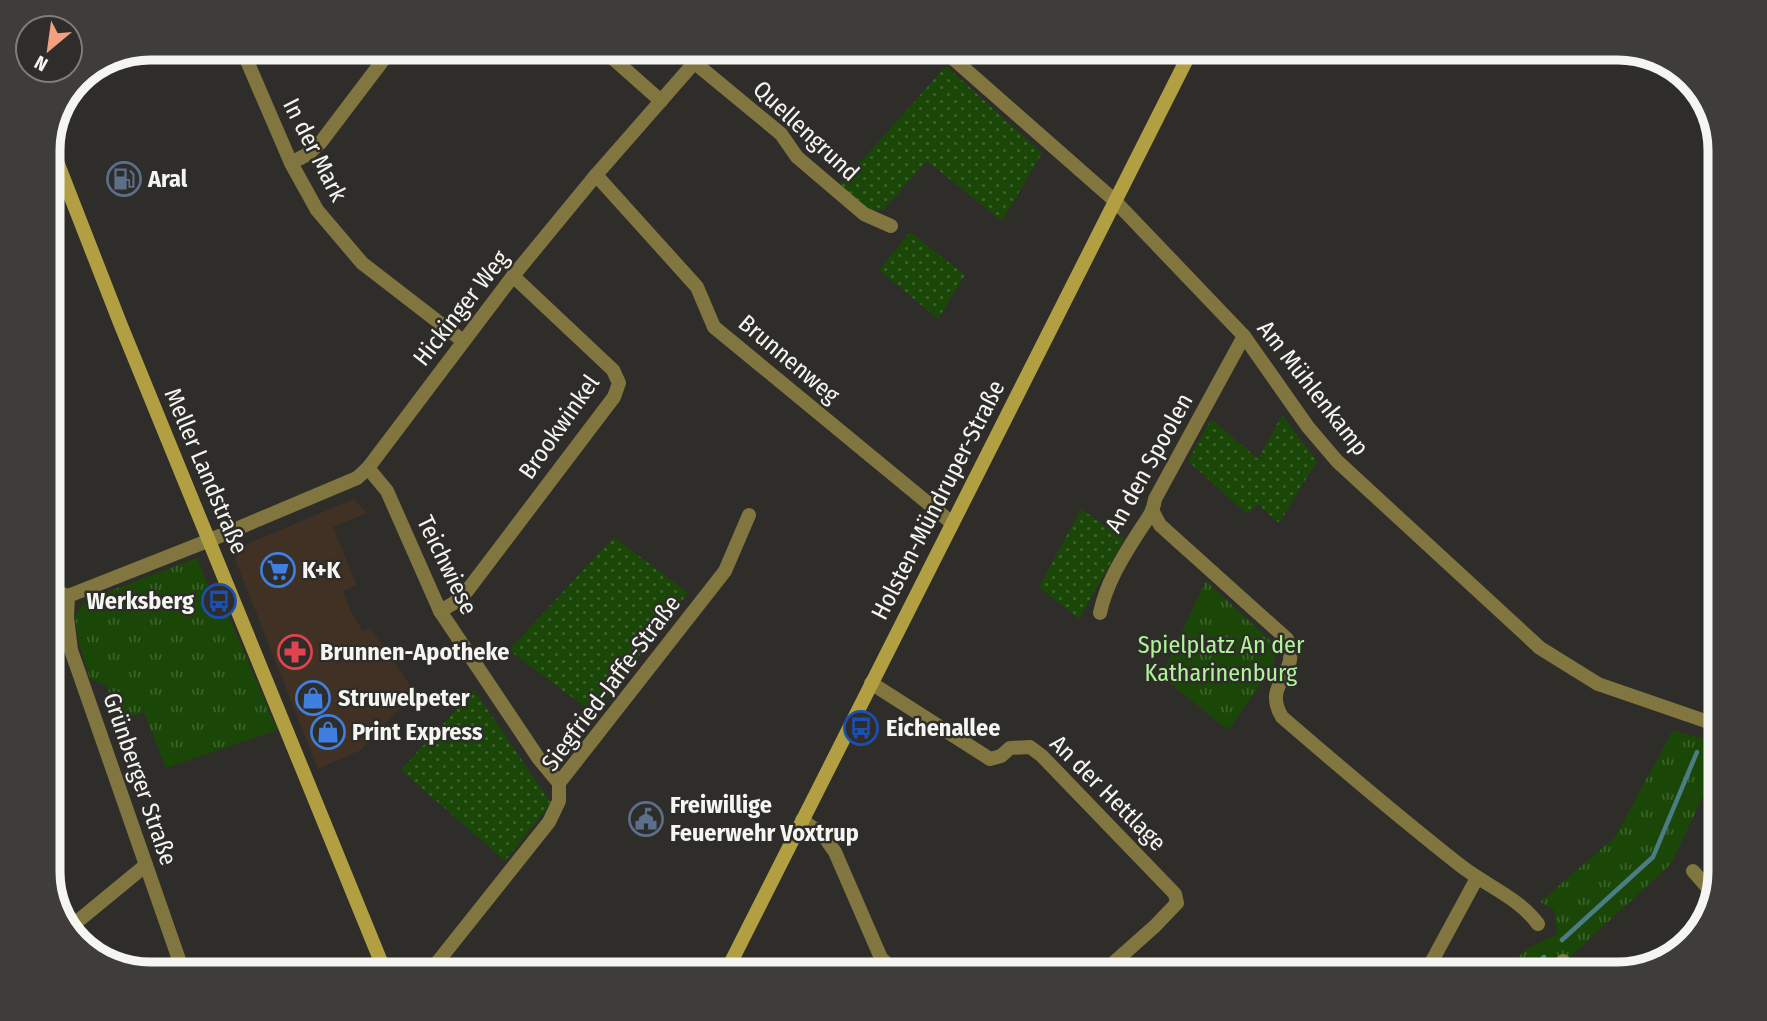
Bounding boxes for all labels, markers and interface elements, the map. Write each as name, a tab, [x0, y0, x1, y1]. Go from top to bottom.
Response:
north arrow	[14, 14, 84, 84]
text: N	[30, 51, 52, 76]
street label: Quellengrund	[747, 75, 865, 187]
street label: In der Mark	[277, 94, 353, 207]
fuel station icon: Aral	[105, 160, 143, 198]
place label: Aral	[147, 165, 188, 193]
street label: Hickinger Weg	[407, 244, 515, 371]
street label: Brunnenweg	[733, 309, 846, 410]
street label: Am Mühlenkamp	[1252, 315, 1374, 461]
street label: Brookwinkel	[513, 369, 605, 485]
street label: Holsten-Mündruper-Straße	[865, 376, 1011, 624]
street label: Meller Landstraße	[158, 384, 254, 558]
street label: An den Spoolen	[1099, 389, 1199, 537]
street label: Teichwiese	[411, 511, 483, 619]
supermarket icon: K+K	[259, 551, 297, 589]
place label: K+K	[302, 556, 342, 584]
bus stop icon: Werksberg	[200, 582, 238, 620]
place label: Werksberg	[86, 587, 194, 615]
street label: Siegfried-Jaffe-Straße	[536, 590, 686, 776]
park label: Spielplatz An der Katharinenburg	[1138, 631, 1305, 687]
pharmacy icon: Brunnen-Apotheke	[276, 633, 314, 671]
place label: Brunnen-Apotheke	[320, 638, 509, 666]
shop icon: Struwelpeter	[294, 679, 332, 717]
place label: Struwelpeter	[338, 684, 470, 712]
street label: Grünberger Straße	[97, 689, 183, 869]
bus stop icon: Eichenallee	[842, 709, 880, 747]
shop icon: Print Express	[309, 713, 347, 751]
place label: Eichenallee	[886, 714, 1000, 742]
place label: Print Express	[352, 718, 483, 746]
street label: An der Hettlage	[1044, 729, 1172, 857]
place label: Freiwillige Feuerwehr Voxtrup	[670, 791, 859, 847]
public building icon: Freiwillige Feuerwehr Voxtrup	[627, 800, 665, 838]

